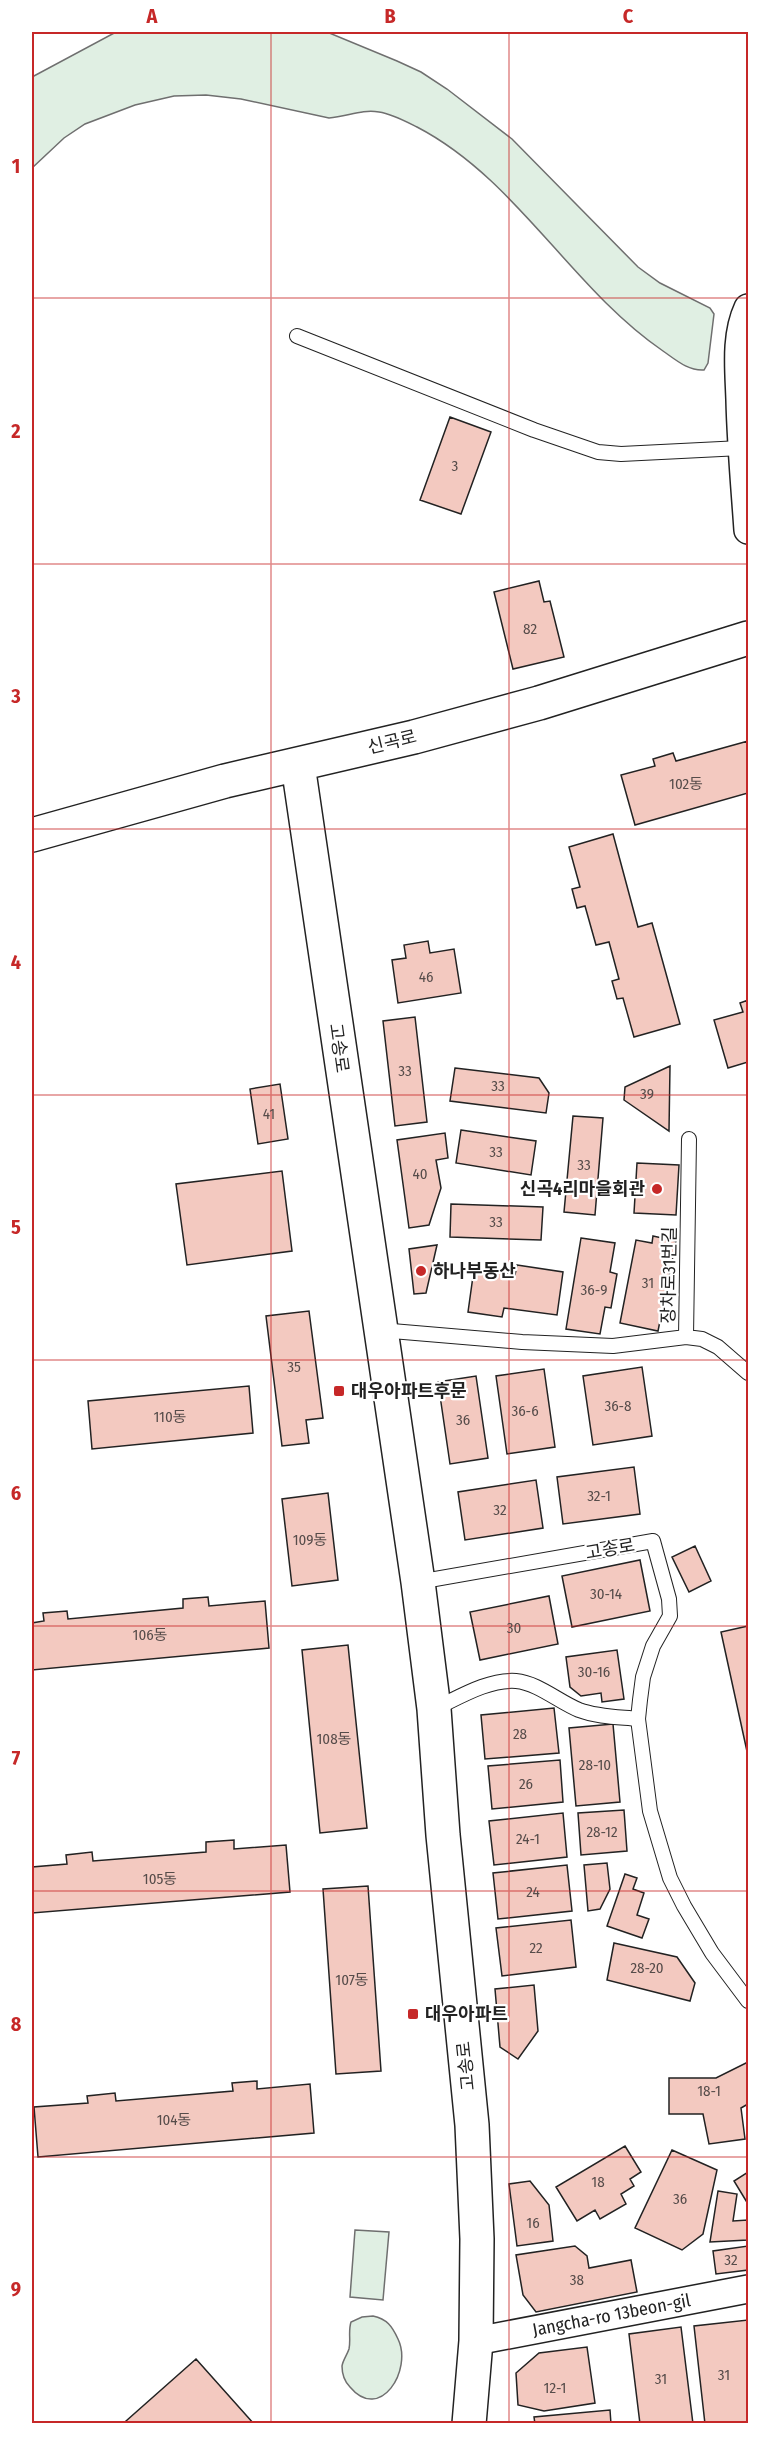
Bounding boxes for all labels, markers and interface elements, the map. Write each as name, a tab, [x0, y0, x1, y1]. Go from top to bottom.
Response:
text: A	[146, 4, 159, 28]
text: B	[384, 4, 396, 28]
text: C	[623, 4, 634, 28]
text: 1	[12, 154, 20, 178]
text: 2	[10, 419, 21, 443]
house number: 3	[452, 457, 459, 475]
house number: 82	[523, 620, 537, 638]
text: 3	[10, 684, 21, 708]
street label: 신곡로	[365, 725, 419, 759]
house number: 102동	[669, 775, 703, 793]
text: 4	[11, 950, 21, 974]
house number: 46	[419, 968, 433, 986]
street label: 고송로	[325, 1022, 353, 1074]
house number: 33	[398, 1062, 412, 1080]
house number: 33	[491, 1077, 505, 1095]
house number: 39	[640, 1085, 654, 1103]
house number: 41	[263, 1105, 275, 1123]
house number: 33	[489, 1143, 503, 1161]
house number: 33	[577, 1156, 591, 1174]
house number: 40	[412, 1165, 428, 1183]
place label: 신곡4리마을회관	[520, 1178, 645, 1200]
marker: 신곡4리마을회관	[650, 1182, 664, 1196]
house number: 33	[489, 1213, 503, 1231]
text: 5	[11, 1215, 21, 1239]
street label: 장차로31번길	[657, 1226, 681, 1324]
place label: 하나부동산	[433, 1260, 516, 1282]
marker: 하나부동산	[414, 1264, 428, 1278]
house number: 31	[642, 1274, 654, 1292]
house number: 36-9	[581, 1281, 607, 1299]
house number: 35	[287, 1358, 301, 1376]
place label: 대우아파트후문	[351, 1380, 467, 1402]
marker: 대우아파트후문	[332, 1384, 346, 1398]
house number: 36-8	[604, 1397, 632, 1415]
house number: 36-6	[511, 1402, 539, 1420]
house number: 110동	[153, 1408, 187, 1426]
house number: 36	[456, 1411, 470, 1429]
text: 6	[11, 1481, 21, 1505]
house number: 32-1	[587, 1487, 611, 1505]
house number: 32	[493, 1501, 507, 1519]
house number: 109동	[293, 1531, 327, 1549]
street label: 고송로	[584, 1534, 636, 1564]
house number: 30-14	[590, 1585, 622, 1603]
house number: 30	[507, 1619, 521, 1637]
house number: 106동	[133, 1626, 167, 1644]
house number: 30-16	[578, 1663, 610, 1681]
house number: 28	[513, 1725, 527, 1743]
house number: 108동	[317, 1730, 351, 1748]
text: 7	[12, 1746, 21, 1770]
house number: 28-10	[579, 1756, 611, 1774]
house number: 26	[519, 1775, 533, 1793]
house number: 28-12	[586, 1823, 618, 1841]
house number: 24-1	[516, 1830, 540, 1848]
house number: 105동	[143, 1870, 177, 1888]
house number: 24	[526, 1883, 540, 1901]
house number: 22	[529, 1939, 543, 1957]
house number: 28-20	[630, 1959, 664, 1977]
house number: 107동	[335, 1971, 369, 1989]
place label: 대우아파트	[425, 2003, 508, 2025]
marker: 대우아파트	[406, 2007, 420, 2021]
text: 8	[11, 2012, 22, 2036]
street label: 고송로	[452, 2040, 480, 2092]
house number: 18-1	[697, 2082, 721, 2100]
house number: 104동	[157, 2111, 191, 2129]
house number: 18	[591, 2173, 605, 2191]
house number: 36	[673, 2190, 687, 2208]
house number: 16	[526, 2214, 540, 2232]
house number: 32	[724, 2251, 738, 2269]
house number: 38	[570, 2271, 584, 2289]
text: 9	[11, 2277, 21, 2301]
street label: Jangcha-ro 13beon-gil	[531, 2289, 693, 2341]
house number: 31	[718, 2366, 730, 2384]
house number: 31	[655, 2370, 667, 2388]
house number: 12-1	[544, 2379, 566, 2397]

